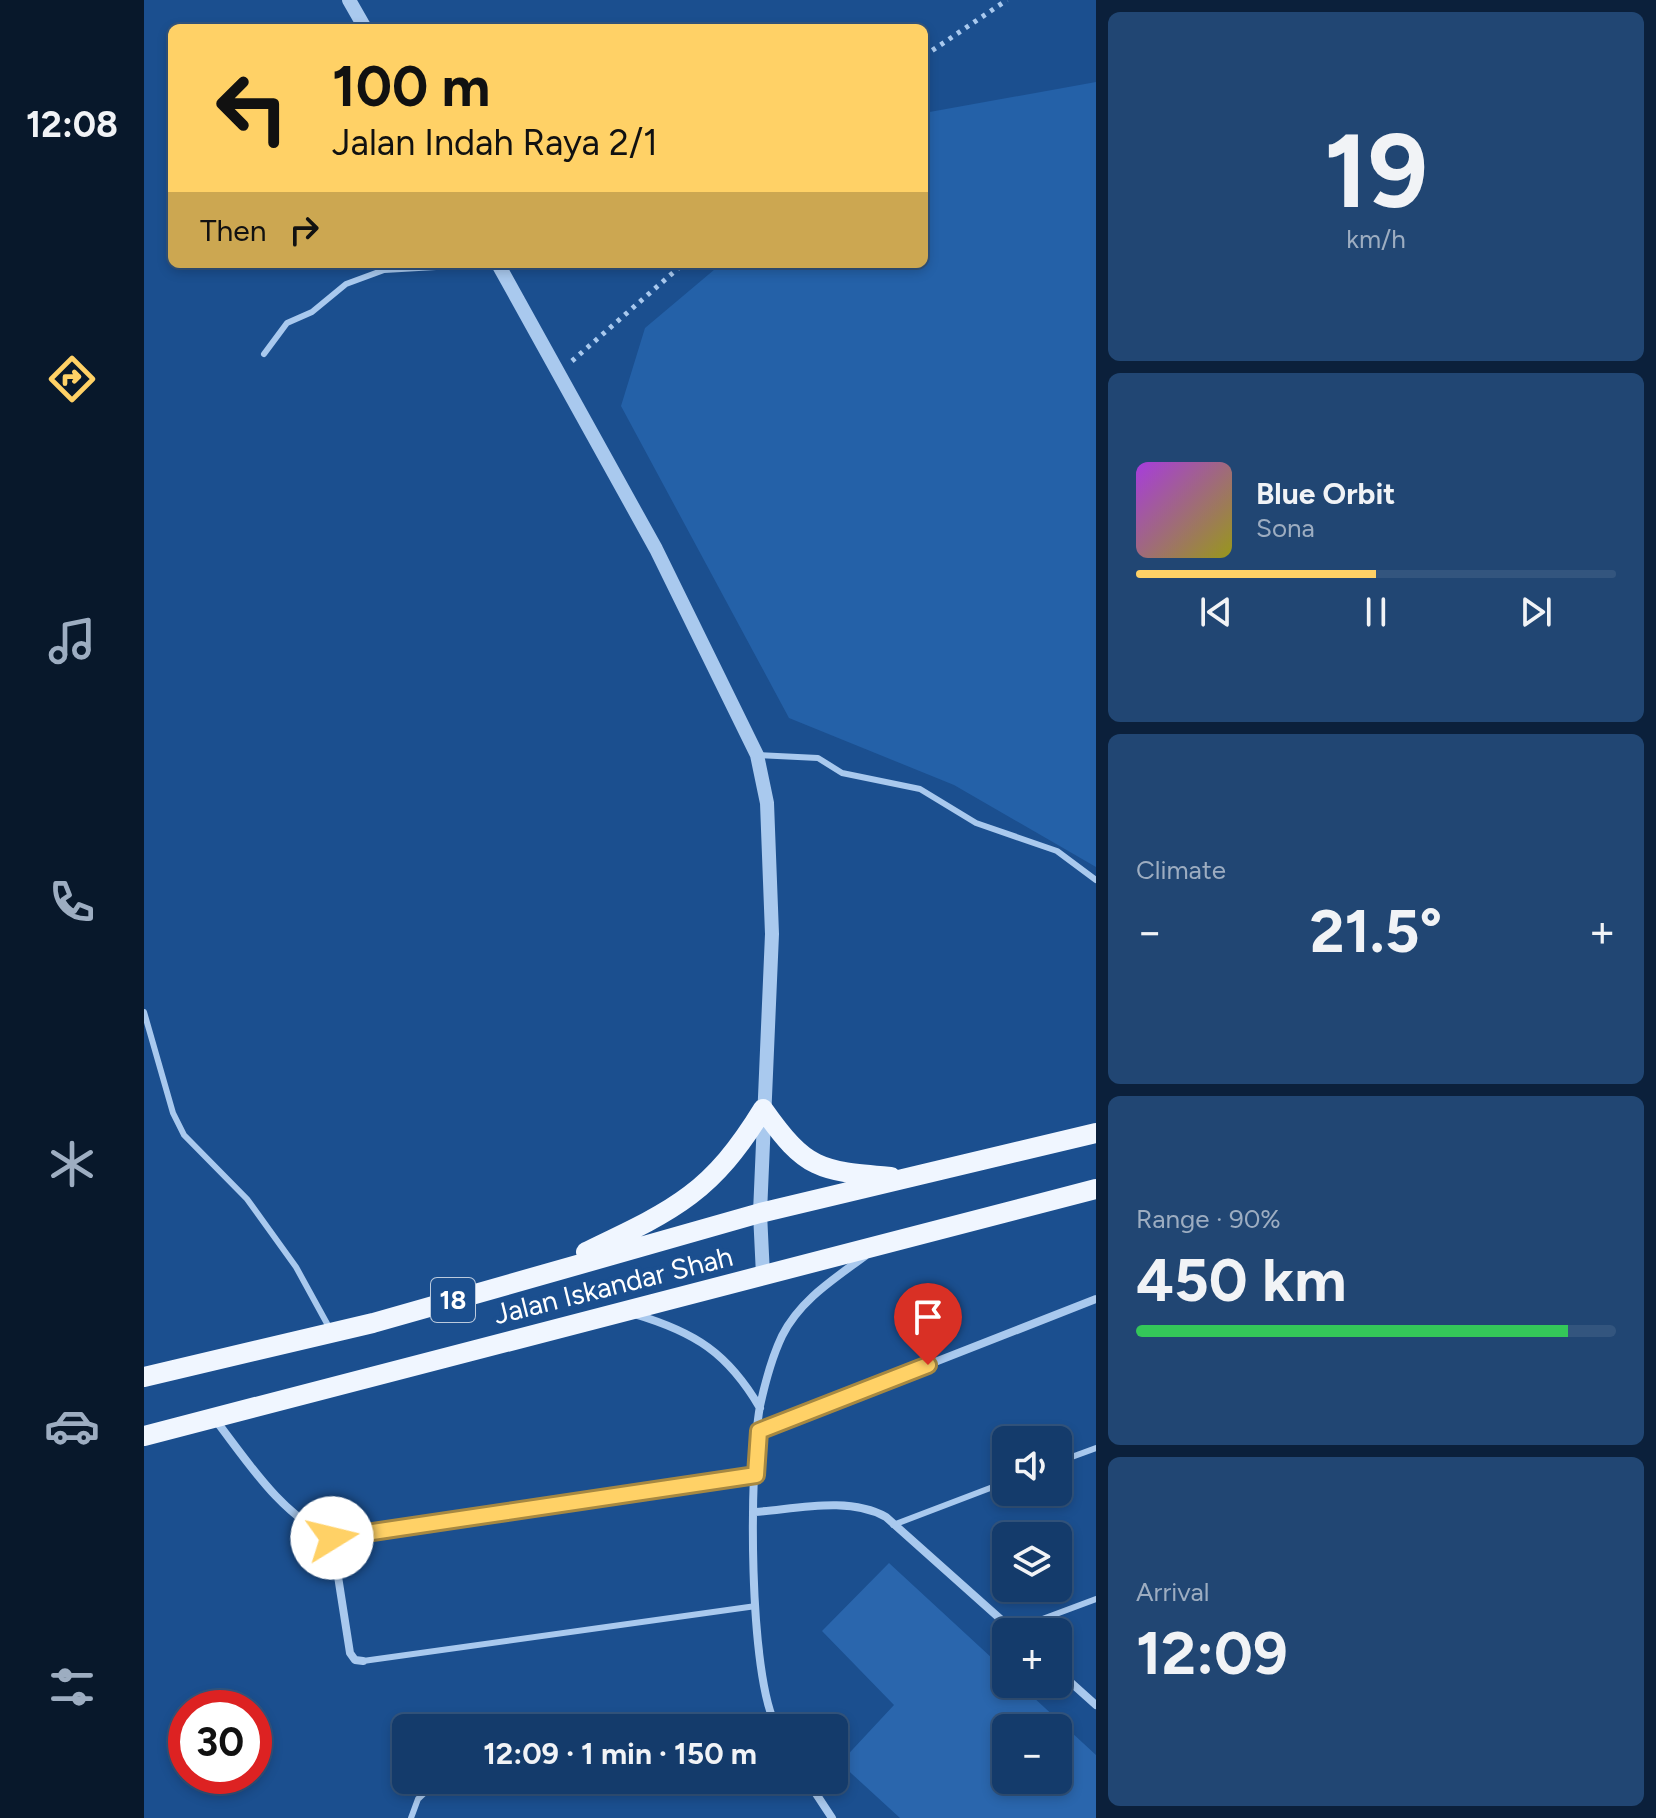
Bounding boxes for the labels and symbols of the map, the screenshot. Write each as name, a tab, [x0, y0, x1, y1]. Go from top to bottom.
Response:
street label: Jalan Iskandar Shah	[490, 1239, 736, 1331]
road number: 18	[431, 1278, 475, 1322]
pin	[894, 1283, 962, 1365]
position arrow	[290, 1496, 374, 1580]
speed limit sign: 30	[168, 1690, 272, 1794]

